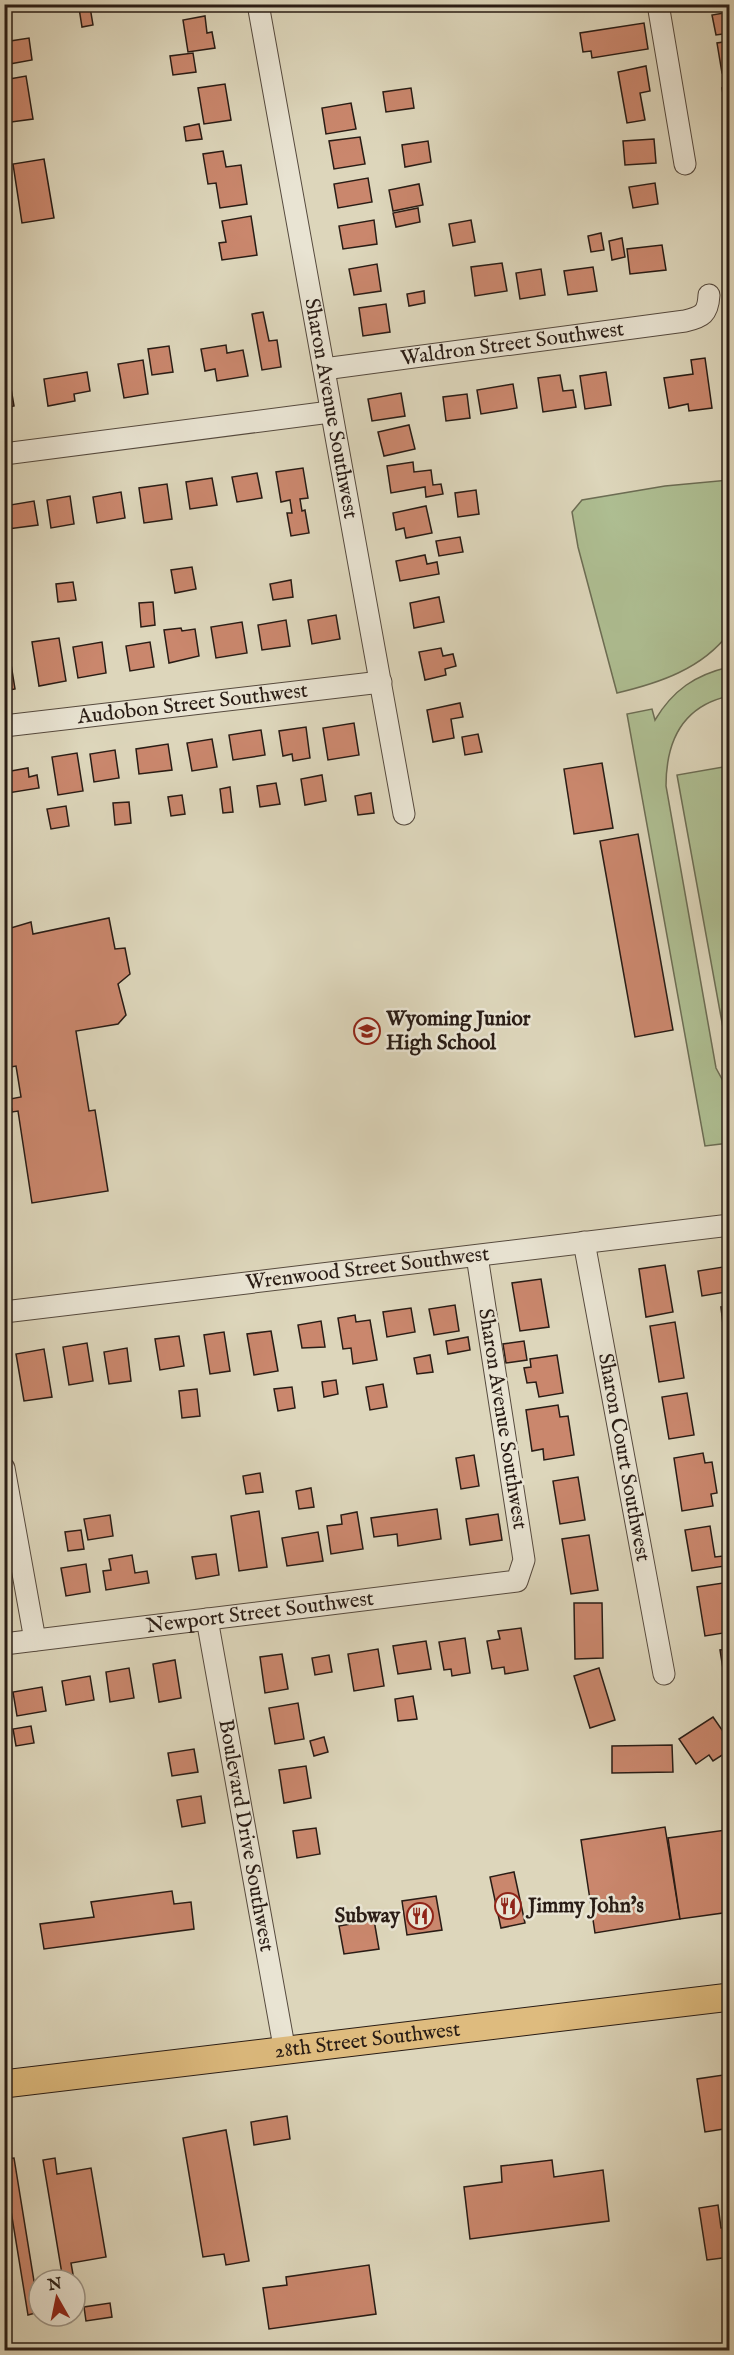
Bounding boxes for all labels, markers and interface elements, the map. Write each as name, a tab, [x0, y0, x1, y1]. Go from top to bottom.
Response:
street label: Sharon Avenue Southwest	[298, 296, 364, 521]
street label: Waldron Street Southwest	[399, 316, 626, 372]
street label: Audobon Street Southwest	[75, 677, 309, 731]
place label: Wyoming Junior High School	[385, 1006, 531, 1057]
school or university icon: Wyoming Junior High School	[352, 1016, 382, 1046]
street label: Wrenwood Street Southwest	[244, 1240, 491, 1296]
street label: Sharon Avenue Southwest	[471, 1307, 533, 1531]
street label: Sharon Court Southwest	[591, 1351, 656, 1564]
street label: Newport Street Southwest	[145, 1585, 375, 1640]
street label: Boulevard Drive Southwest	[212, 1717, 280, 1954]
restaurant icon: Jimmy John's	[493, 1891, 523, 1921]
place label: Jimmy John's	[525, 1893, 644, 1920]
restaurant icon: Subway	[405, 1901, 435, 1931]
place label: Subway	[334, 1903, 401, 1930]
street label: 28th Street Southwest	[273, 2016, 462, 2065]
north arrow	[27, 2268, 87, 2328]
text: N	[46, 2274, 64, 2296]

